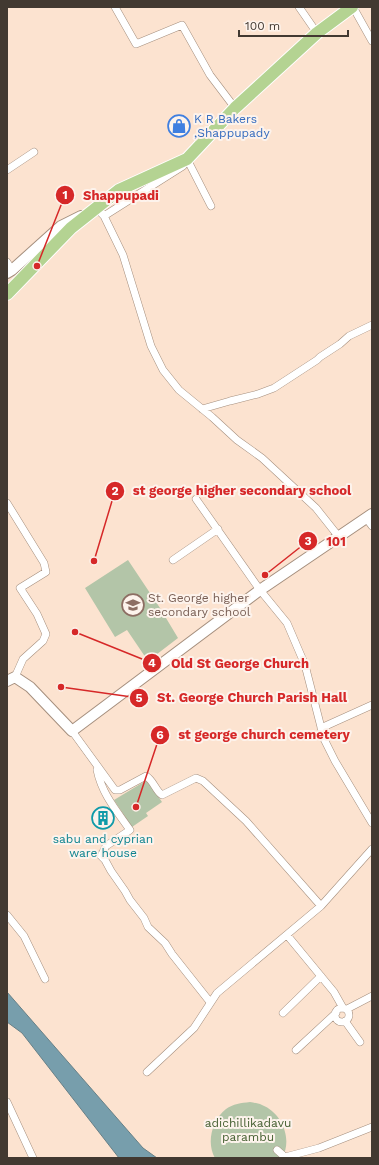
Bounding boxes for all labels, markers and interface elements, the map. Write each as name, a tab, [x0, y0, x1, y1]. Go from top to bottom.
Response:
scale bar	[239, 12, 348, 38]
text: 100 m	[245, 19, 280, 33]
place label: K R Bakers ,Shappupady	[194, 112, 270, 140]
shop icon: K R Bakers ,Shappupady	[166, 113, 192, 139]
callout: Shappupadi	[55, 183, 167, 208]
text: 1	[62, 188, 68, 202]
text: Shappupadi	[83, 188, 159, 203]
callout: st george higher secondary school	[105, 478, 360, 503]
text: st george higher secondary school	[133, 483, 352, 498]
text: 2	[111, 484, 119, 498]
callout: 101	[298, 529, 353, 554]
text: 3	[304, 534, 312, 548]
text: 101	[326, 534, 346, 549]
place label: St. George higher secondary school	[148, 591, 251, 619]
school or university icon: St. George higher secondary school	[120, 592, 146, 618]
callout: Old St George Church	[142, 651, 317, 676]
text: 4	[148, 656, 156, 670]
text: Old St George Church	[171, 656, 309, 671]
callout: St. George Church Parish Hall	[129, 685, 355, 710]
text: St. George Church Parish Hall	[157, 690, 348, 705]
text: 5	[136, 691, 143, 705]
callout: st george church cemetery	[150, 722, 358, 747]
text: st george church cemetery	[178, 727, 351, 742]
text: 6	[156, 728, 164, 742]
building icon: sabu and cyprian ware house	[90, 805, 116, 831]
place label: sabu and cyprian ware house	[53, 832, 153, 860]
park label: adichillikadavu parambu	[205, 1116, 291, 1144]

